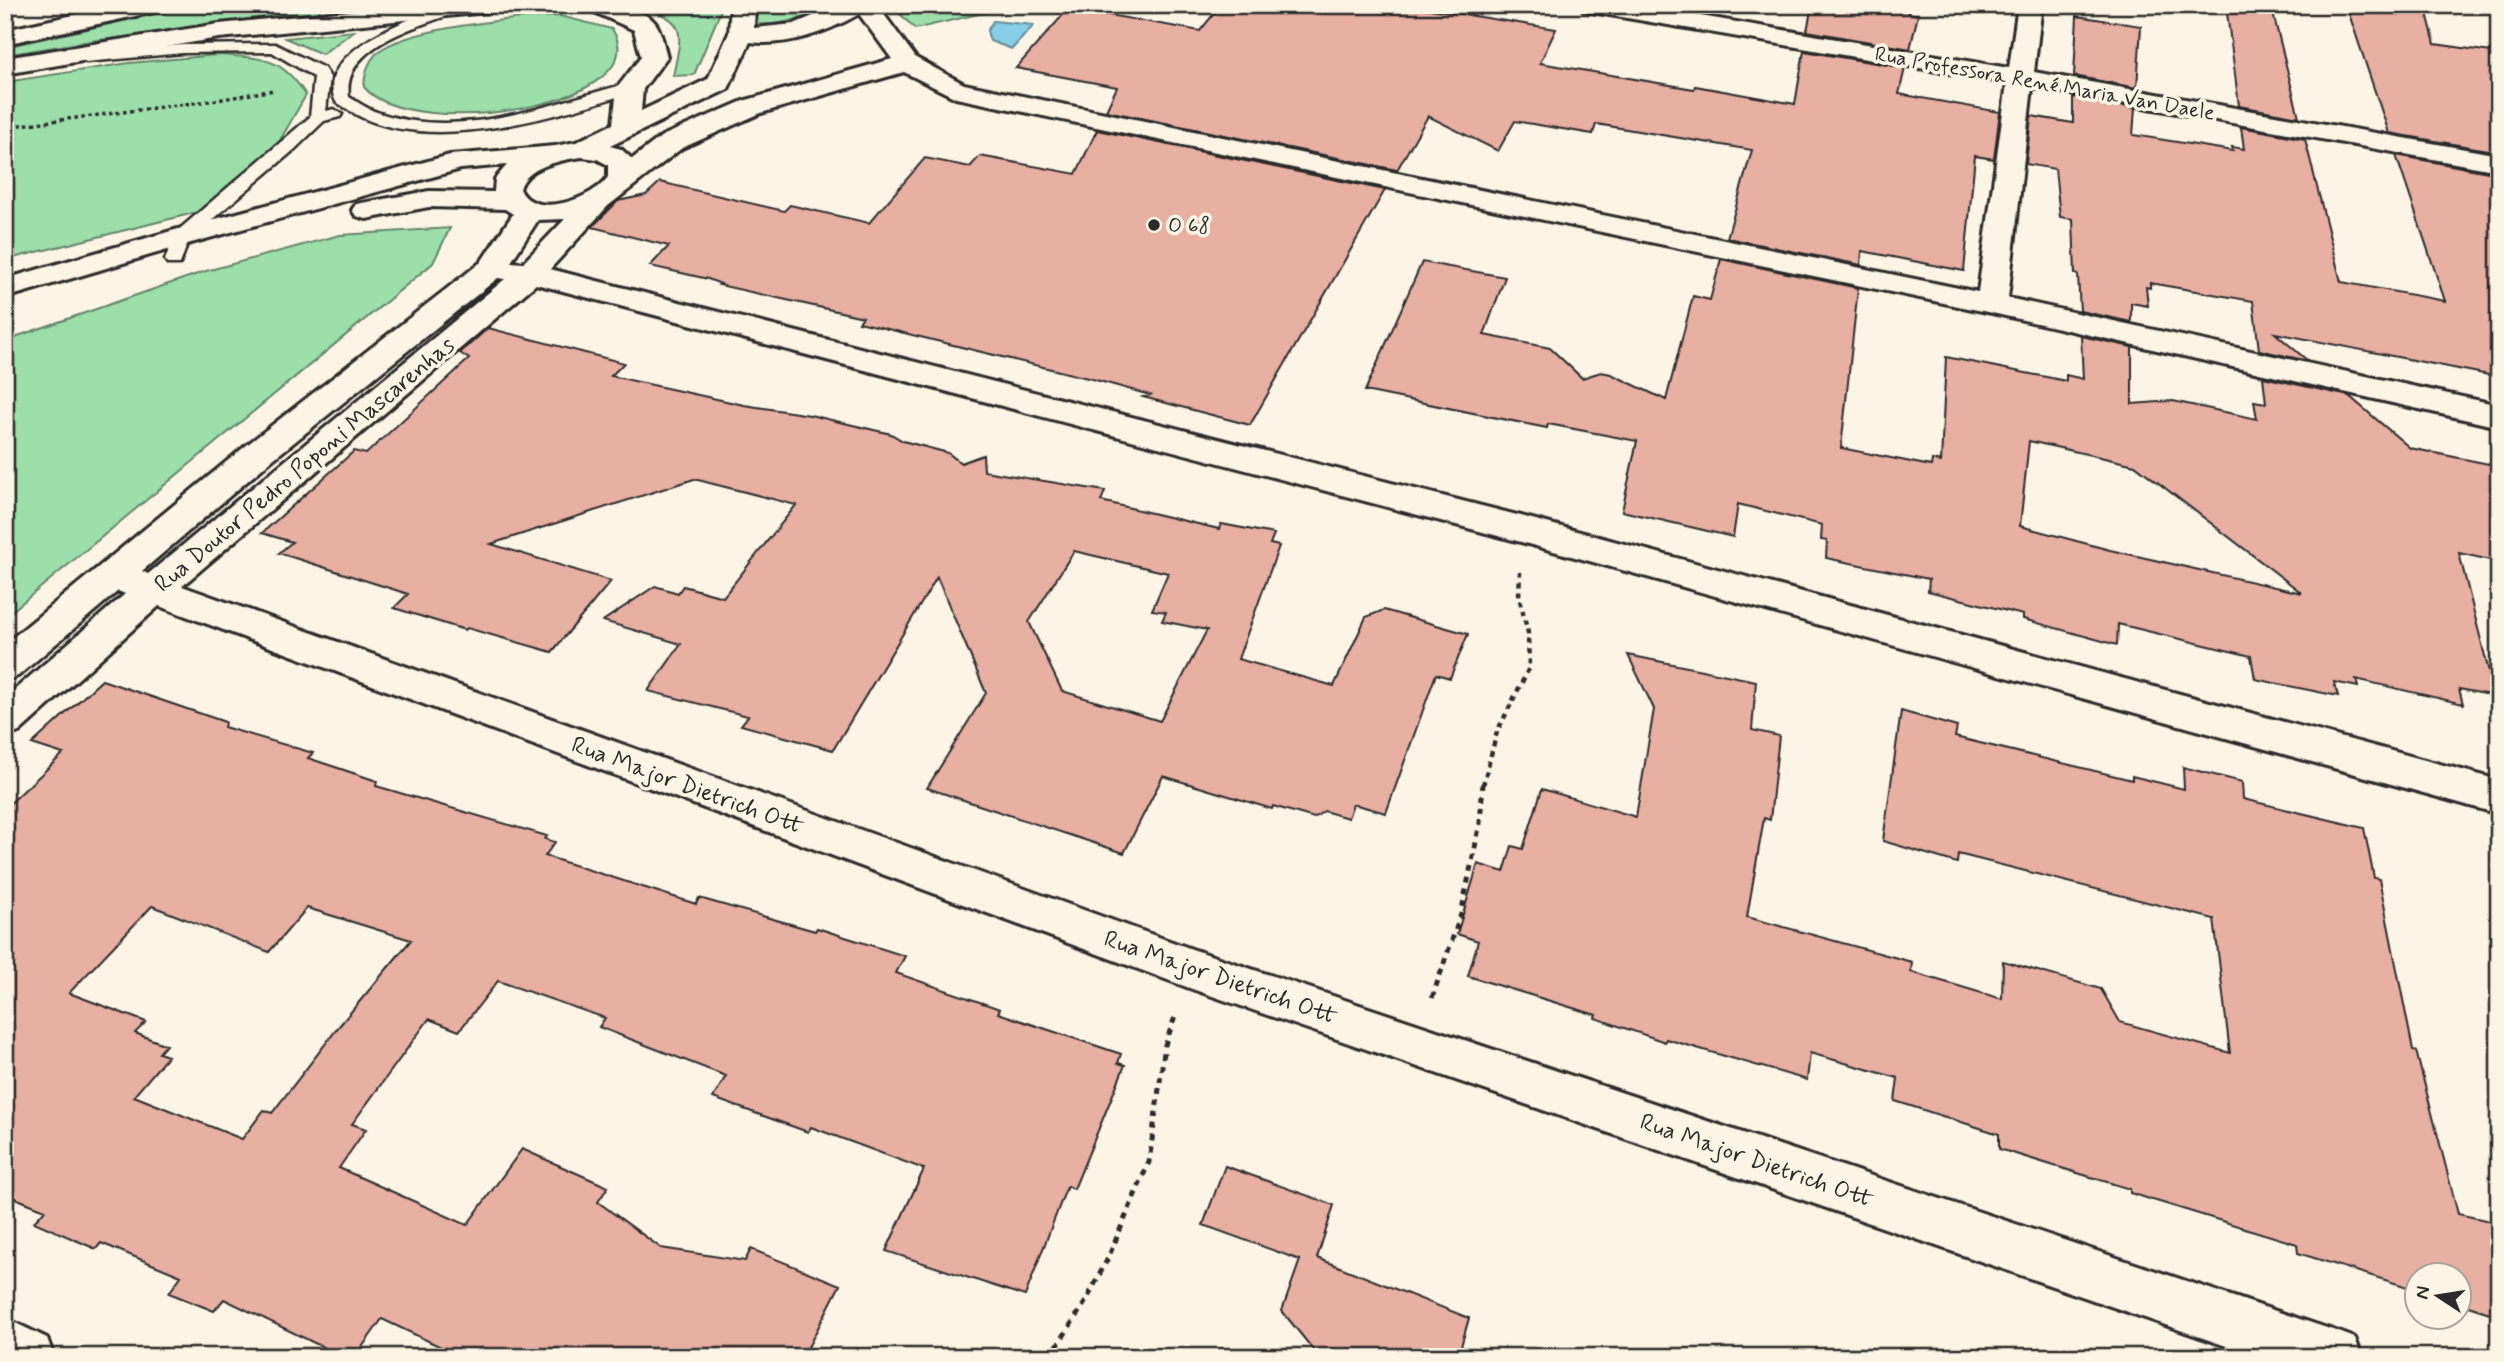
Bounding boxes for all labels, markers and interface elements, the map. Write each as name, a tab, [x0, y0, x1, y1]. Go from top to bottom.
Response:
street label: Rua Professora René Maria Van Daele	[1873, 40, 2217, 128]
place label: O 68	[1168, 212, 1210, 240]
marker: O 68	[1146, 217, 1162, 233]
street label: Rua Doutor Pedro Poponi Mascarenhas	[148, 330, 462, 600]
street label: Rua Major Dietrich Ott	[567, 730, 808, 843]
street label: Rua Major Dietrich Ott	[1100, 924, 1342, 1033]
street label: Rua Major Dietrich Ott	[1636, 1107, 1878, 1216]
north arrow	[2402, 1260, 2472, 1330]
text: N	[2409, 1284, 2436, 1302]

